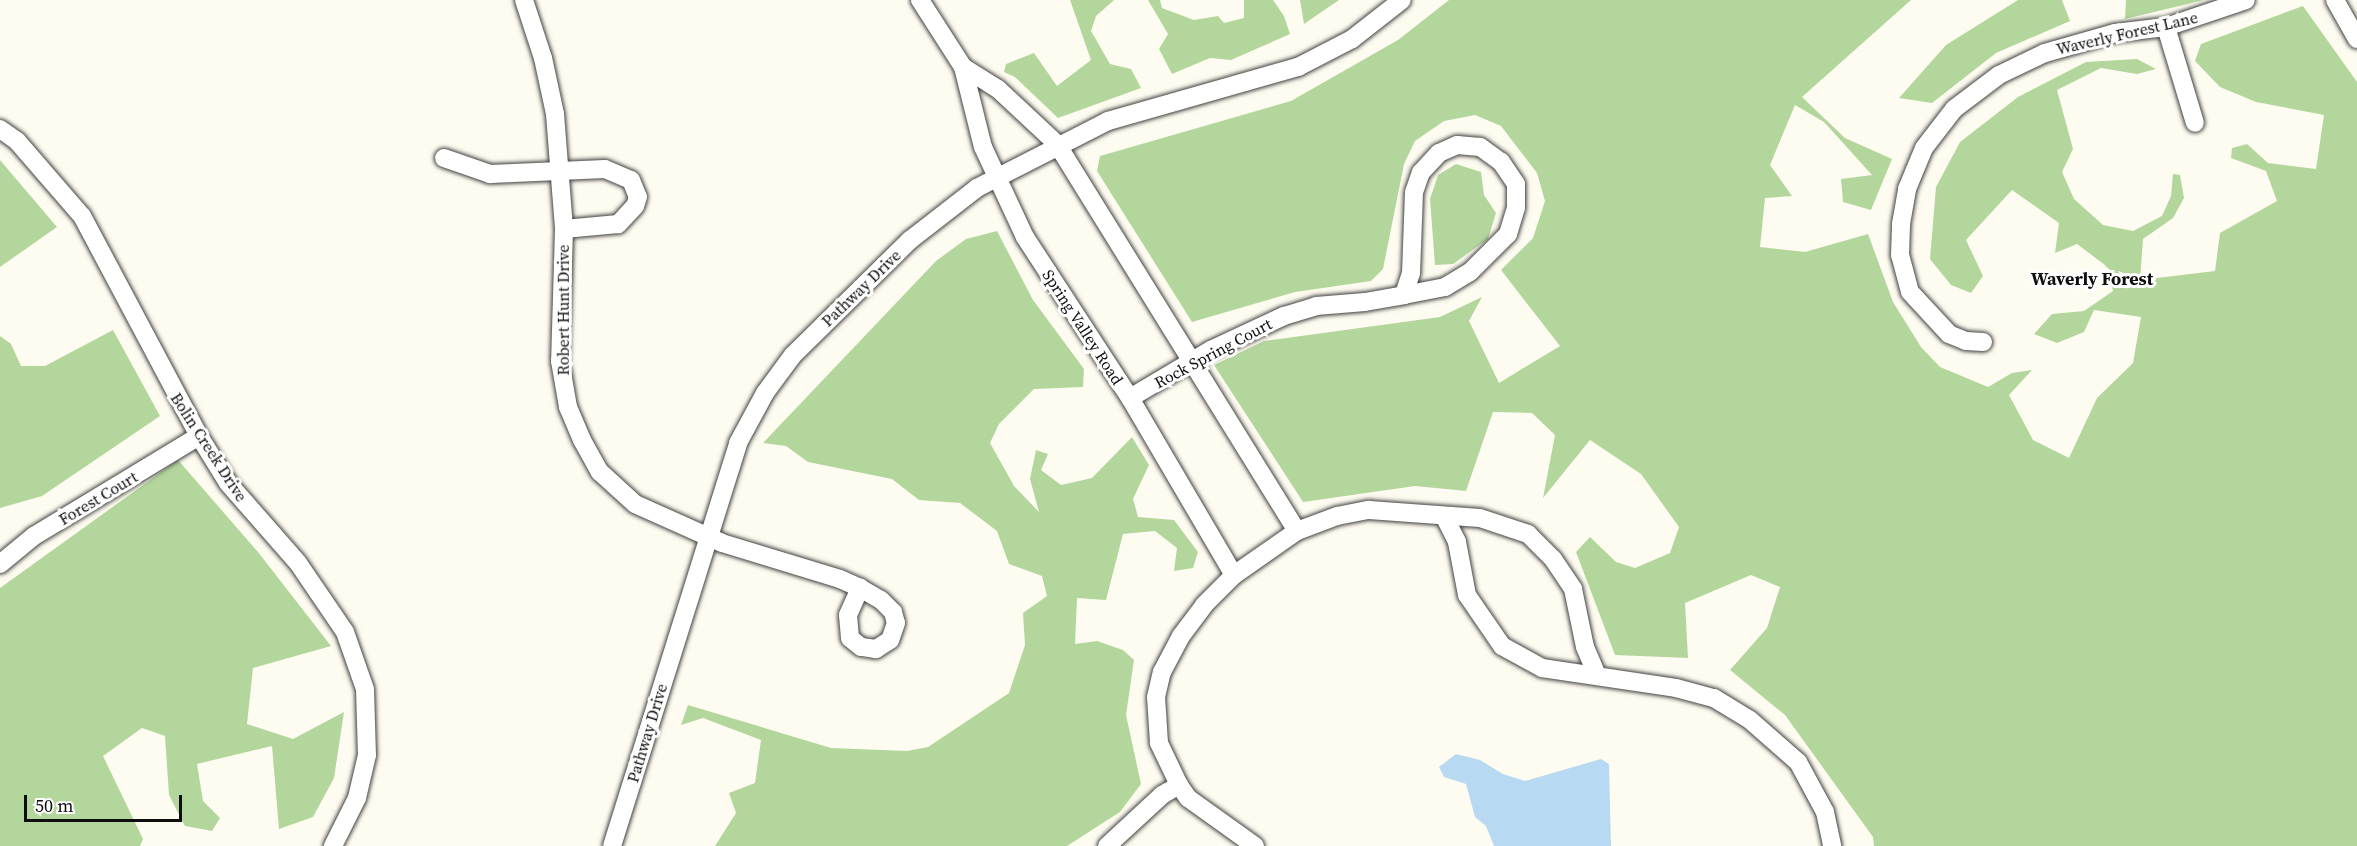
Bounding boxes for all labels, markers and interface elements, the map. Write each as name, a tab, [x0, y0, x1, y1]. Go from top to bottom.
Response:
street label: Waverly Forest Lane	[2054, 7, 2200, 59]
street label: Robert Hunt Drive	[553, 245, 573, 375]
street label: Pathway Drive	[818, 246, 904, 330]
street label: Spring Valley Road	[1038, 266, 1128, 388]
district label: Waverly Forest	[2031, 268, 2153, 290]
street label: Rock Spring Court	[1151, 314, 1275, 392]
street label: Bolin Creek Drive	[167, 389, 251, 505]
street label: Forest Court	[55, 467, 141, 529]
street label: Pathway Drive	[623, 681, 671, 785]
scale bar	[27, 783, 184, 821]
text: 50 m	[35, 793, 73, 818]

